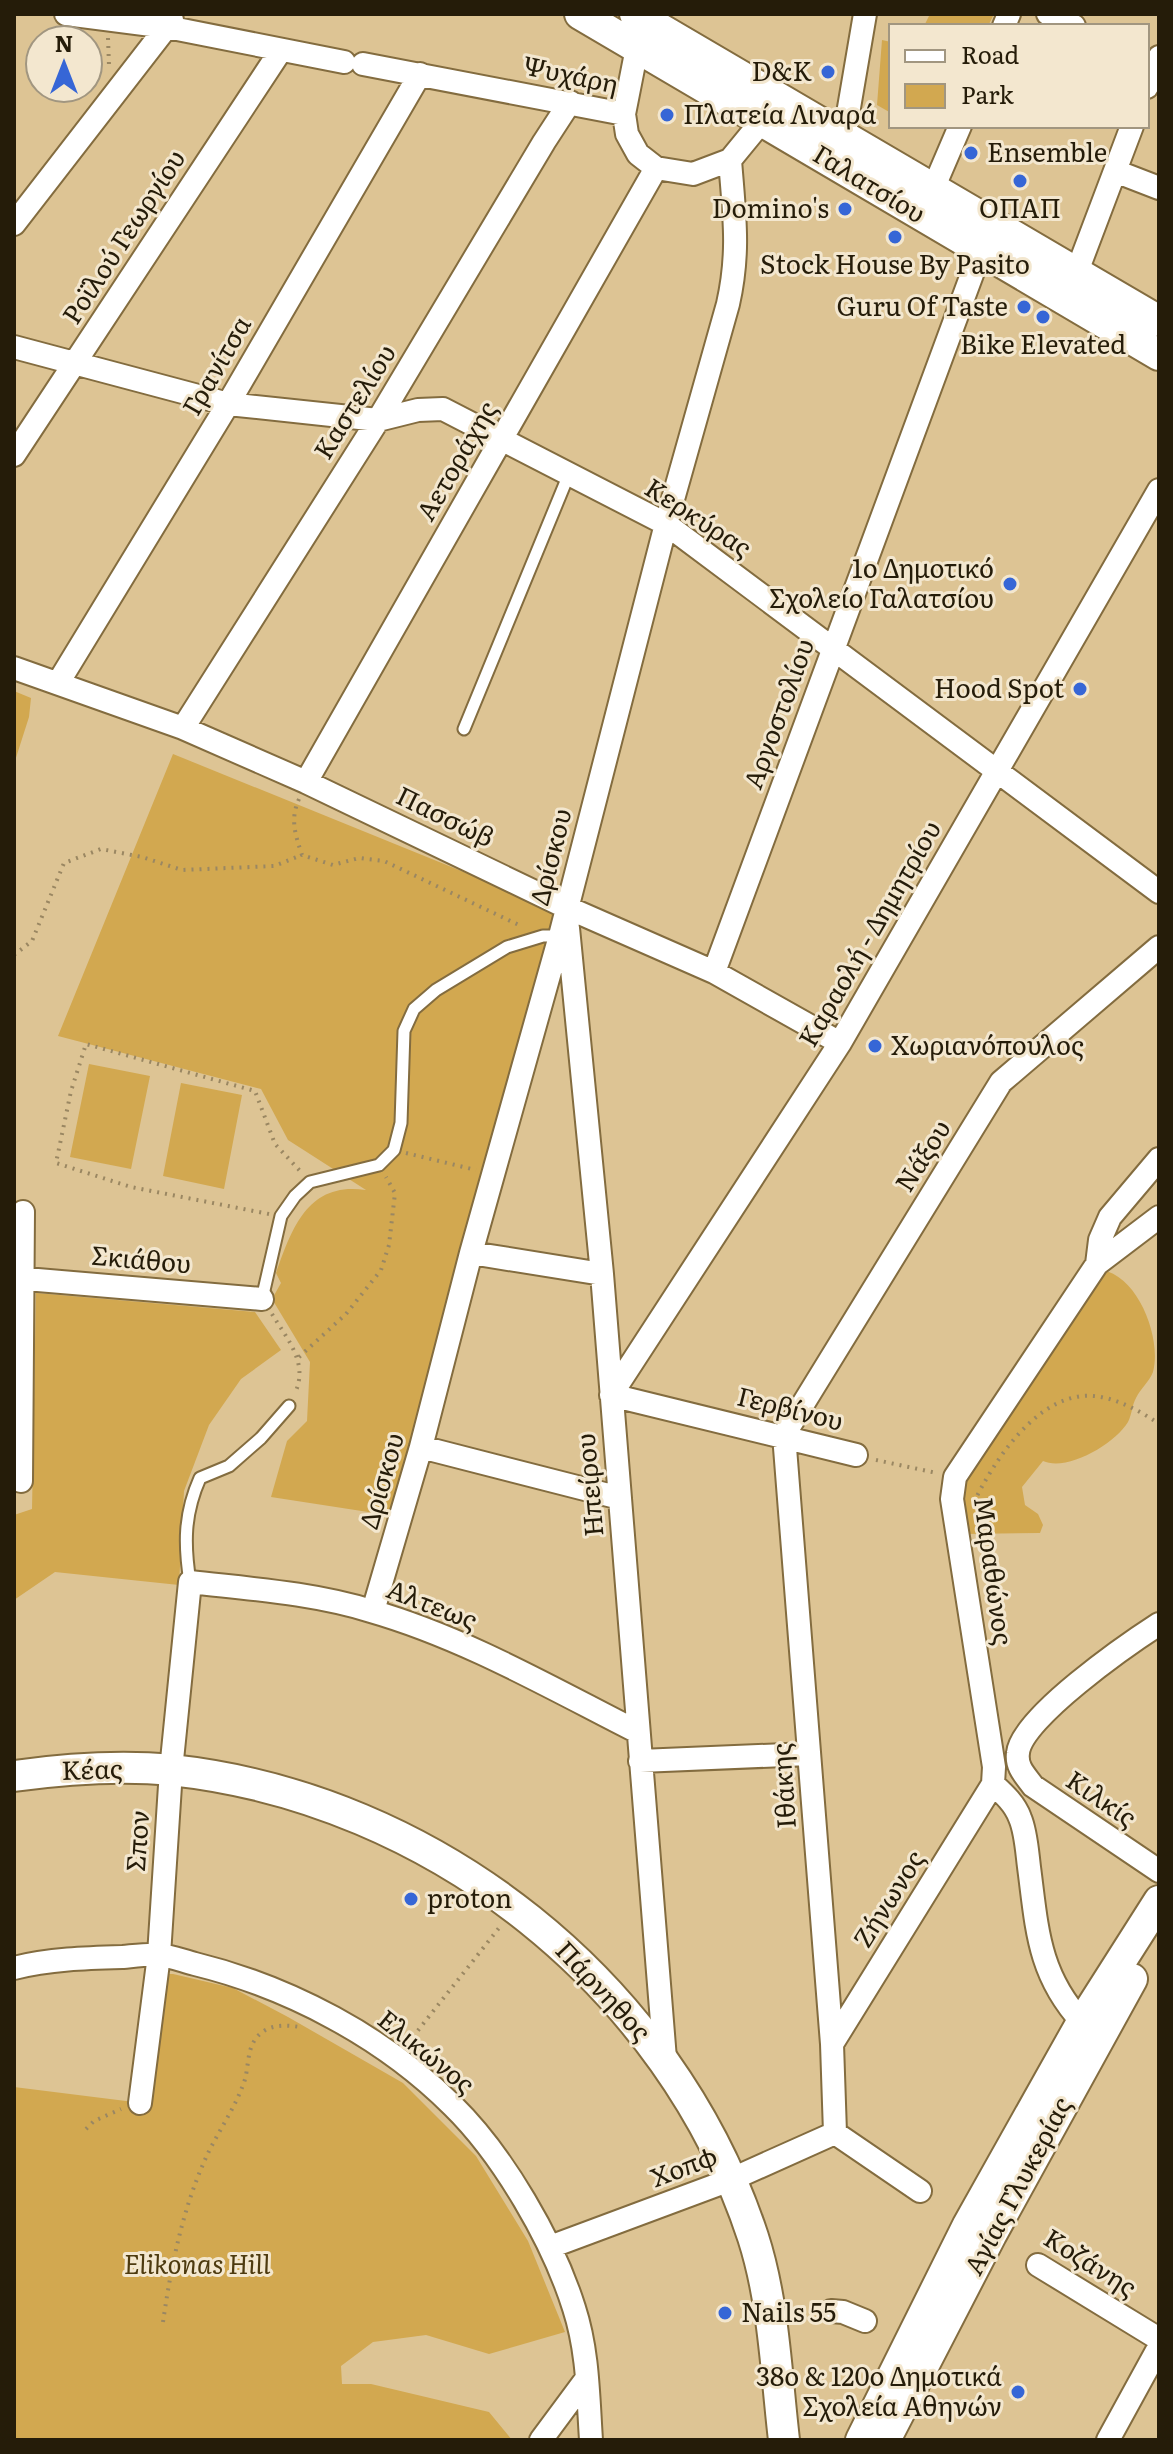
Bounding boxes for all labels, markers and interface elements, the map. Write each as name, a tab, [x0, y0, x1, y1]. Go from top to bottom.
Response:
north arrow	[24, 24, 104, 104]
legend	[889, 24, 1149, 128]
text: N	[55, 26, 73, 59]
text: Road	[961, 36, 1020, 71]
street label: Ψυχάρη	[519, 43, 622, 102]
place label: D&K	[751, 50, 812, 89]
marker: D&K	[819, 63, 837, 81]
text: Park	[961, 76, 1014, 111]
place label: Πλατεία Λιναρά	[683, 93, 877, 132]
marker: Πλατεία Λιναρά	[658, 106, 676, 124]
place label: Ensemble	[987, 131, 1107, 170]
street label: Γαλατσίου	[807, 133, 934, 231]
street label: Ροϊλού Γεωργίου	[51, 141, 193, 331]
marker: Ensemble	[962, 144, 980, 162]
marker: ΟΠΑΠ	[1011, 172, 1029, 190]
place label: Domino's	[712, 187, 829, 226]
place label: ΟΠΑΠ	[979, 187, 1061, 226]
marker: Domino's	[836, 200, 854, 218]
marker: Stock House By Pasito	[886, 228, 904, 246]
place label: Stock House By Pasito	[760, 243, 1030, 282]
place label: Guru Of Taste	[837, 285, 1008, 324]
marker: Guru Of Taste	[1015, 298, 1033, 316]
street label: Γρανίτσα	[171, 308, 259, 422]
marker: Bike Elevated	[1034, 308, 1052, 326]
place label: Bike Elevated	[960, 323, 1126, 362]
street label: Καστελίου	[302, 336, 404, 466]
street label: Αετοράχης	[405, 392, 505, 527]
street label: Κερκύρας	[638, 467, 761, 565]
place label: 1ο Δημοτικό Σχολείο Γαλατσίου	[769, 547, 994, 616]
marker: 1ο Δημοτικό Σχολείο Γαλατσίου	[1001, 575, 1019, 593]
street label: Αργοστολίου	[731, 633, 822, 794]
place label: Hood Spot	[934, 667, 1064, 706]
marker: Hood Spot	[1071, 680, 1089, 698]
street label: Πασσώβ	[391, 774, 502, 855]
street label: Δρίσκου	[518, 804, 579, 909]
street label: Καραολή - Δημητρίου	[787, 812, 949, 1053]
place label: Χωριανόπουλος	[891, 1024, 1084, 1063]
marker: Χωριανόπουλος	[866, 1037, 884, 1055]
street label: Νάξου	[884, 1111, 958, 1198]
street label: Σκιάθου	[90, 1234, 193, 1281]
street label: Γερβίνου	[733, 1375, 848, 1439]
street label: Δρίσκου	[347, 1428, 412, 1533]
street label: Ηπείρου	[564, 1432, 611, 1538]
street label: Μαραθώνος	[966, 1494, 1025, 1647]
street label: Αλτεως	[382, 1568, 484, 1638]
street label: Ιθάκης	[759, 1742, 804, 1830]
street label: Κέας	[61, 1747, 123, 1788]
street label: Κιλκίς	[1059, 1759, 1146, 1835]
street label: Σπον	[114, 1809, 157, 1873]
street label: Ζήνωνος	[842, 1841, 932, 1954]
place label: proton	[427, 1877, 512, 1916]
marker: proton	[402, 1890, 420, 1908]
street label: Πάρνηθος	[548, 1930, 662, 2048]
street label: Ελικώνος	[371, 1999, 485, 2102]
street label: Αγίας Γλυκερίας	[952, 2089, 1079, 2281]
street label: Χοπφ	[644, 2134, 722, 2195]
street label: Κοζάνης	[1037, 2217, 1145, 2305]
park label: Elikonas Hill	[124, 2243, 271, 2282]
place label: Nails 55	[741, 2291, 836, 2330]
marker: Nails 55	[716, 2304, 734, 2322]
place label: 38ο & 120ο Δημοτικά Σχολεία Αθηνών	[756, 2355, 1002, 2424]
marker: 38ο & 120ο Δημοτικά Σχολεία Αθηνών	[1009, 2383, 1027, 2401]

